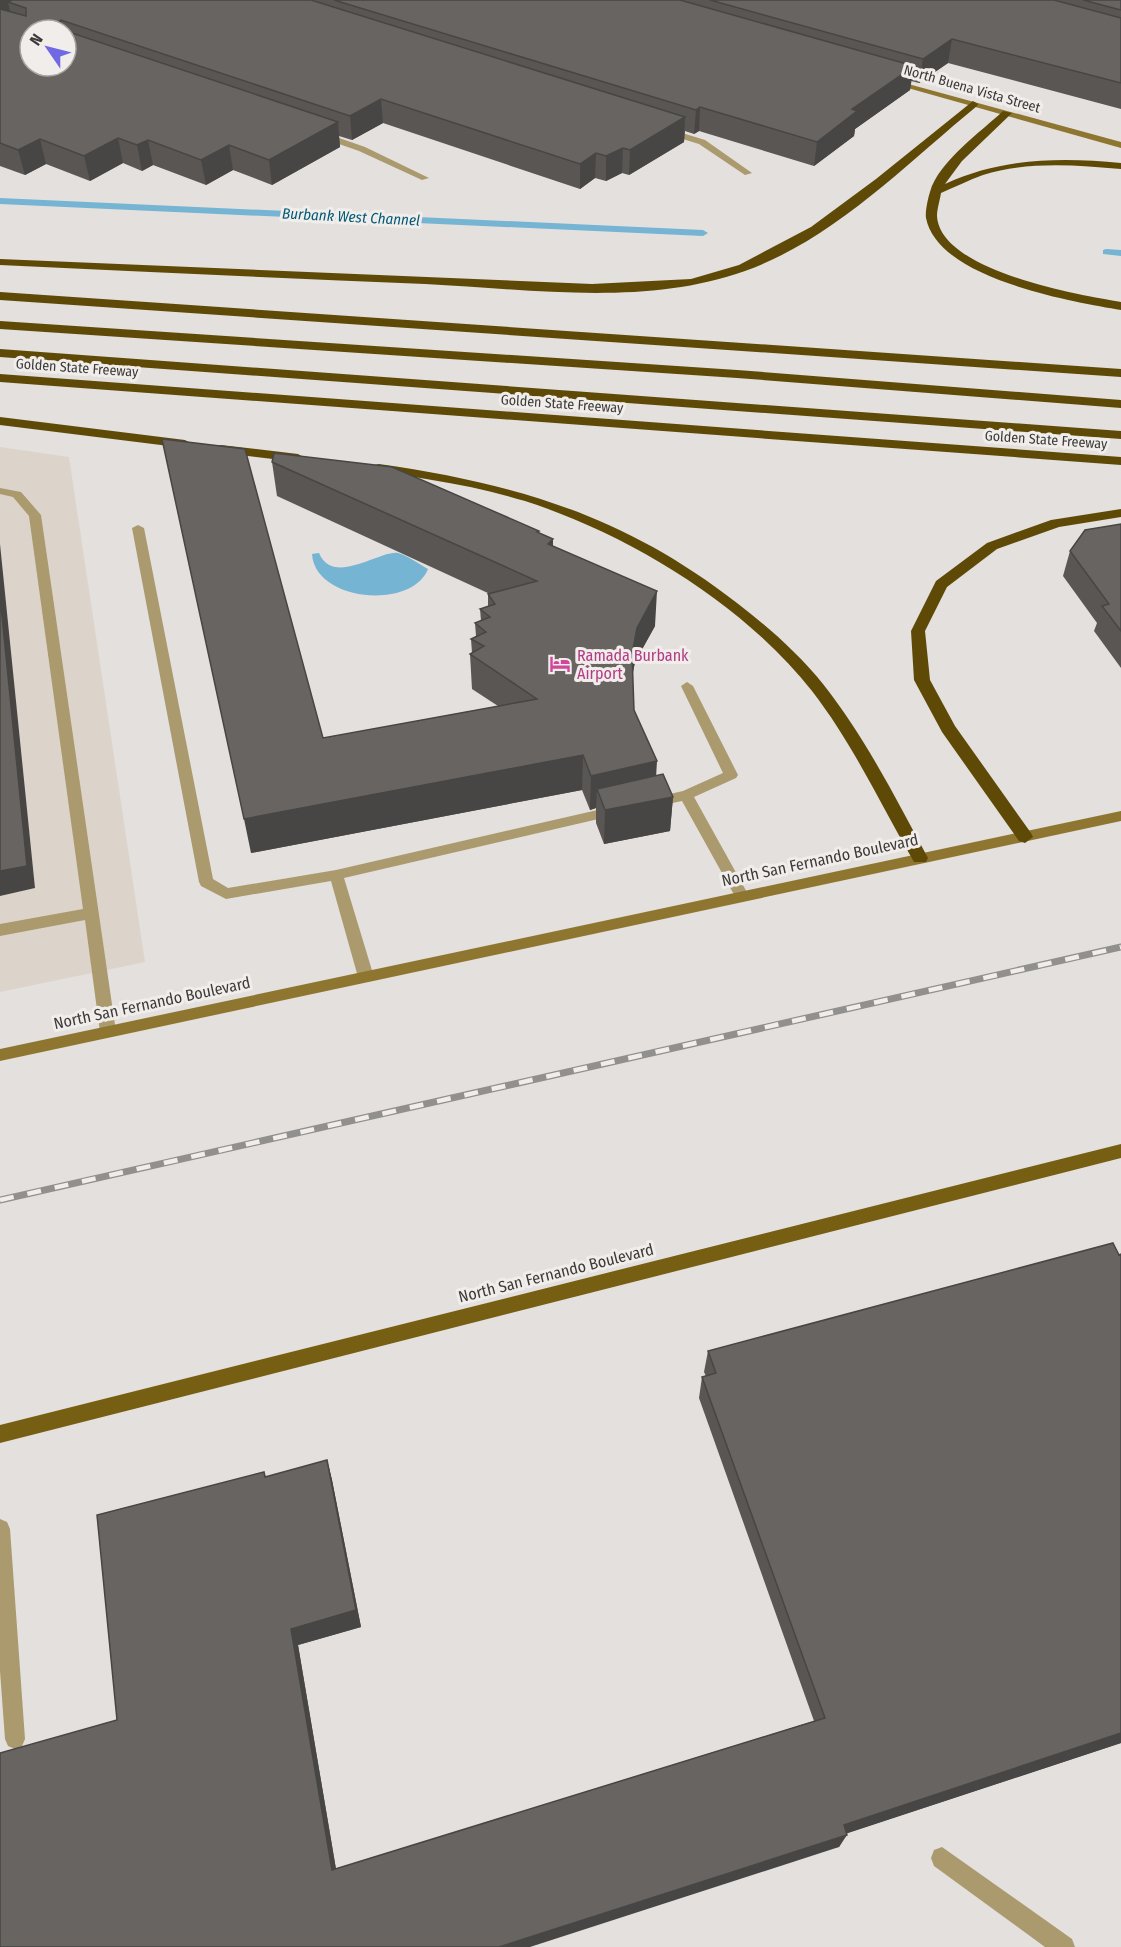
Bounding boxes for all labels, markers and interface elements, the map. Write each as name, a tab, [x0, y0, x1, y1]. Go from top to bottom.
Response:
north arrow	[18, 18, 78, 78]
text: N	[26, 30, 47, 49]
street label: North Buena Vista Street	[902, 61, 1043, 117]
water label: Burbank West Channel	[282, 204, 421, 230]
street label: Golden State Freeway	[15, 355, 140, 381]
street label: Golden State Freeway	[500, 391, 625, 417]
street label: Golden State Freeway	[984, 427, 1109, 453]
place label: Ramada Burbank Airport	[577, 646, 689, 683]
hotel icon: Ramada Burbank Airport	[548, 652, 572, 676]
street label: North San Fernando Boulevard	[720, 830, 920, 890]
street label: North San Fernando Boulevard	[52, 973, 252, 1033]
street label: North San Fernando Boulevard	[456, 1240, 656, 1306]

